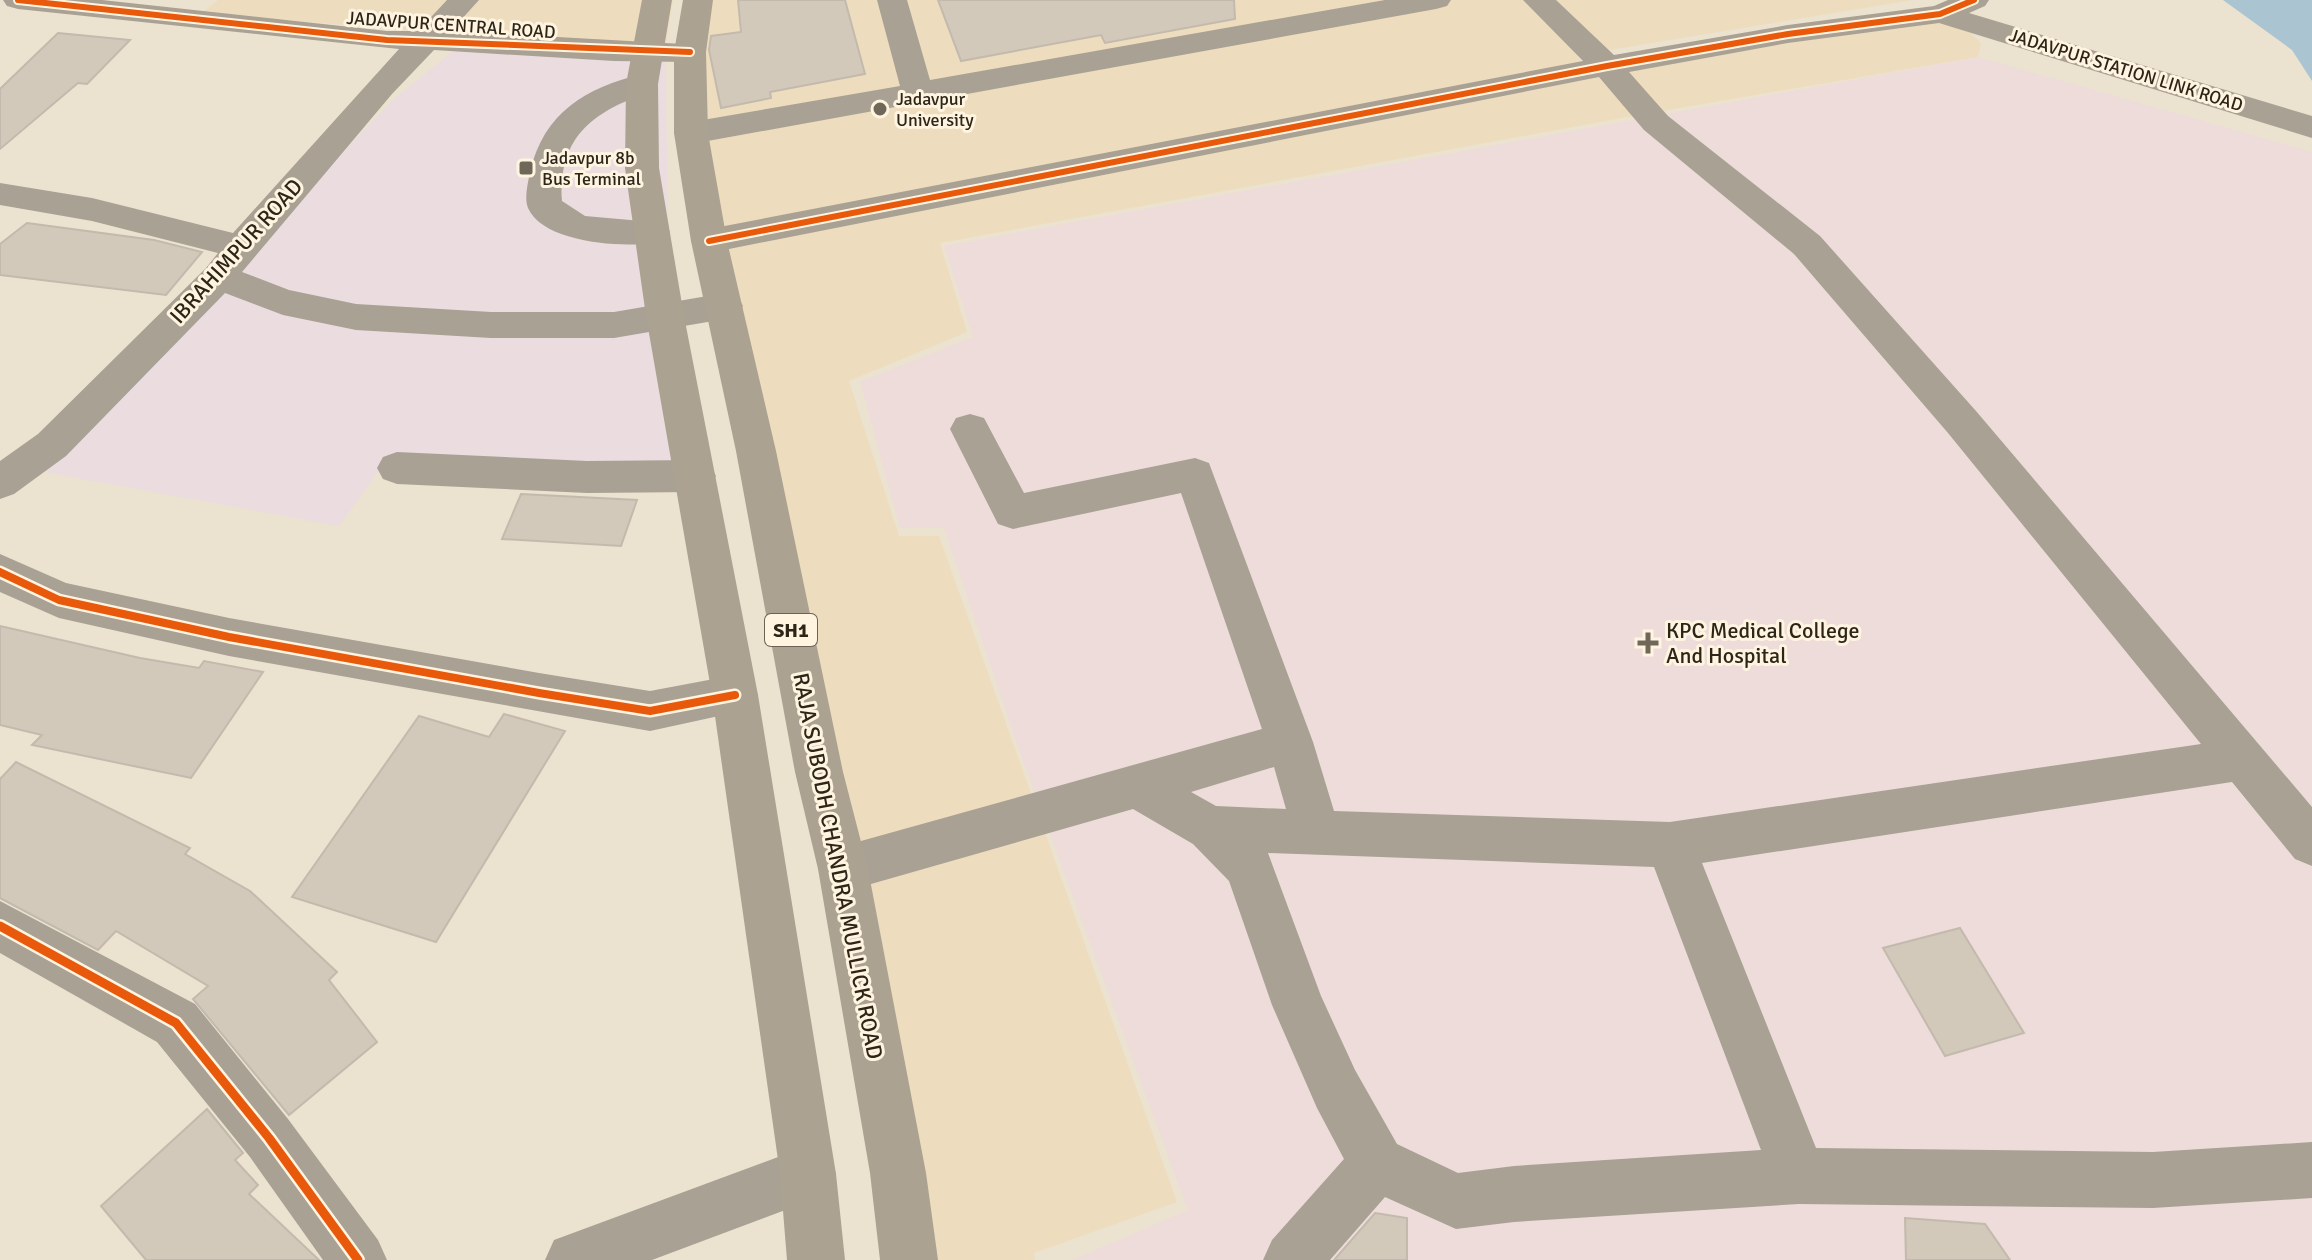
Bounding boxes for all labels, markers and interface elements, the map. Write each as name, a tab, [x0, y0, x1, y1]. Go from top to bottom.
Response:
street label: JADAVPUR CENTRAL ROAD	[346, 7, 556, 43]
street label: JADAVPUR STATION LINK ROAD	[2006, 24, 2246, 116]
place label: Jadavpur University	[896, 88, 974, 131]
marker: Jadavpur University	[871, 100, 889, 118]
place label: Jadavpur 8b Bus Terminal	[542, 147, 641, 190]
marker: Jadavpur 8b Bus Terminal	[517, 159, 535, 177]
street label: IBRAHIMPUR ROAD	[164, 173, 308, 329]
road number: SH1	[765, 614, 817, 646]
place label: KPC Medical College And Hospital	[1666, 617, 1860, 669]
marker: KPC Medical College And Hospital	[1637, 632, 1659, 654]
street label: RAJA SUBODH CHANDRA MULLICK ROAD	[787, 671, 889, 1061]

